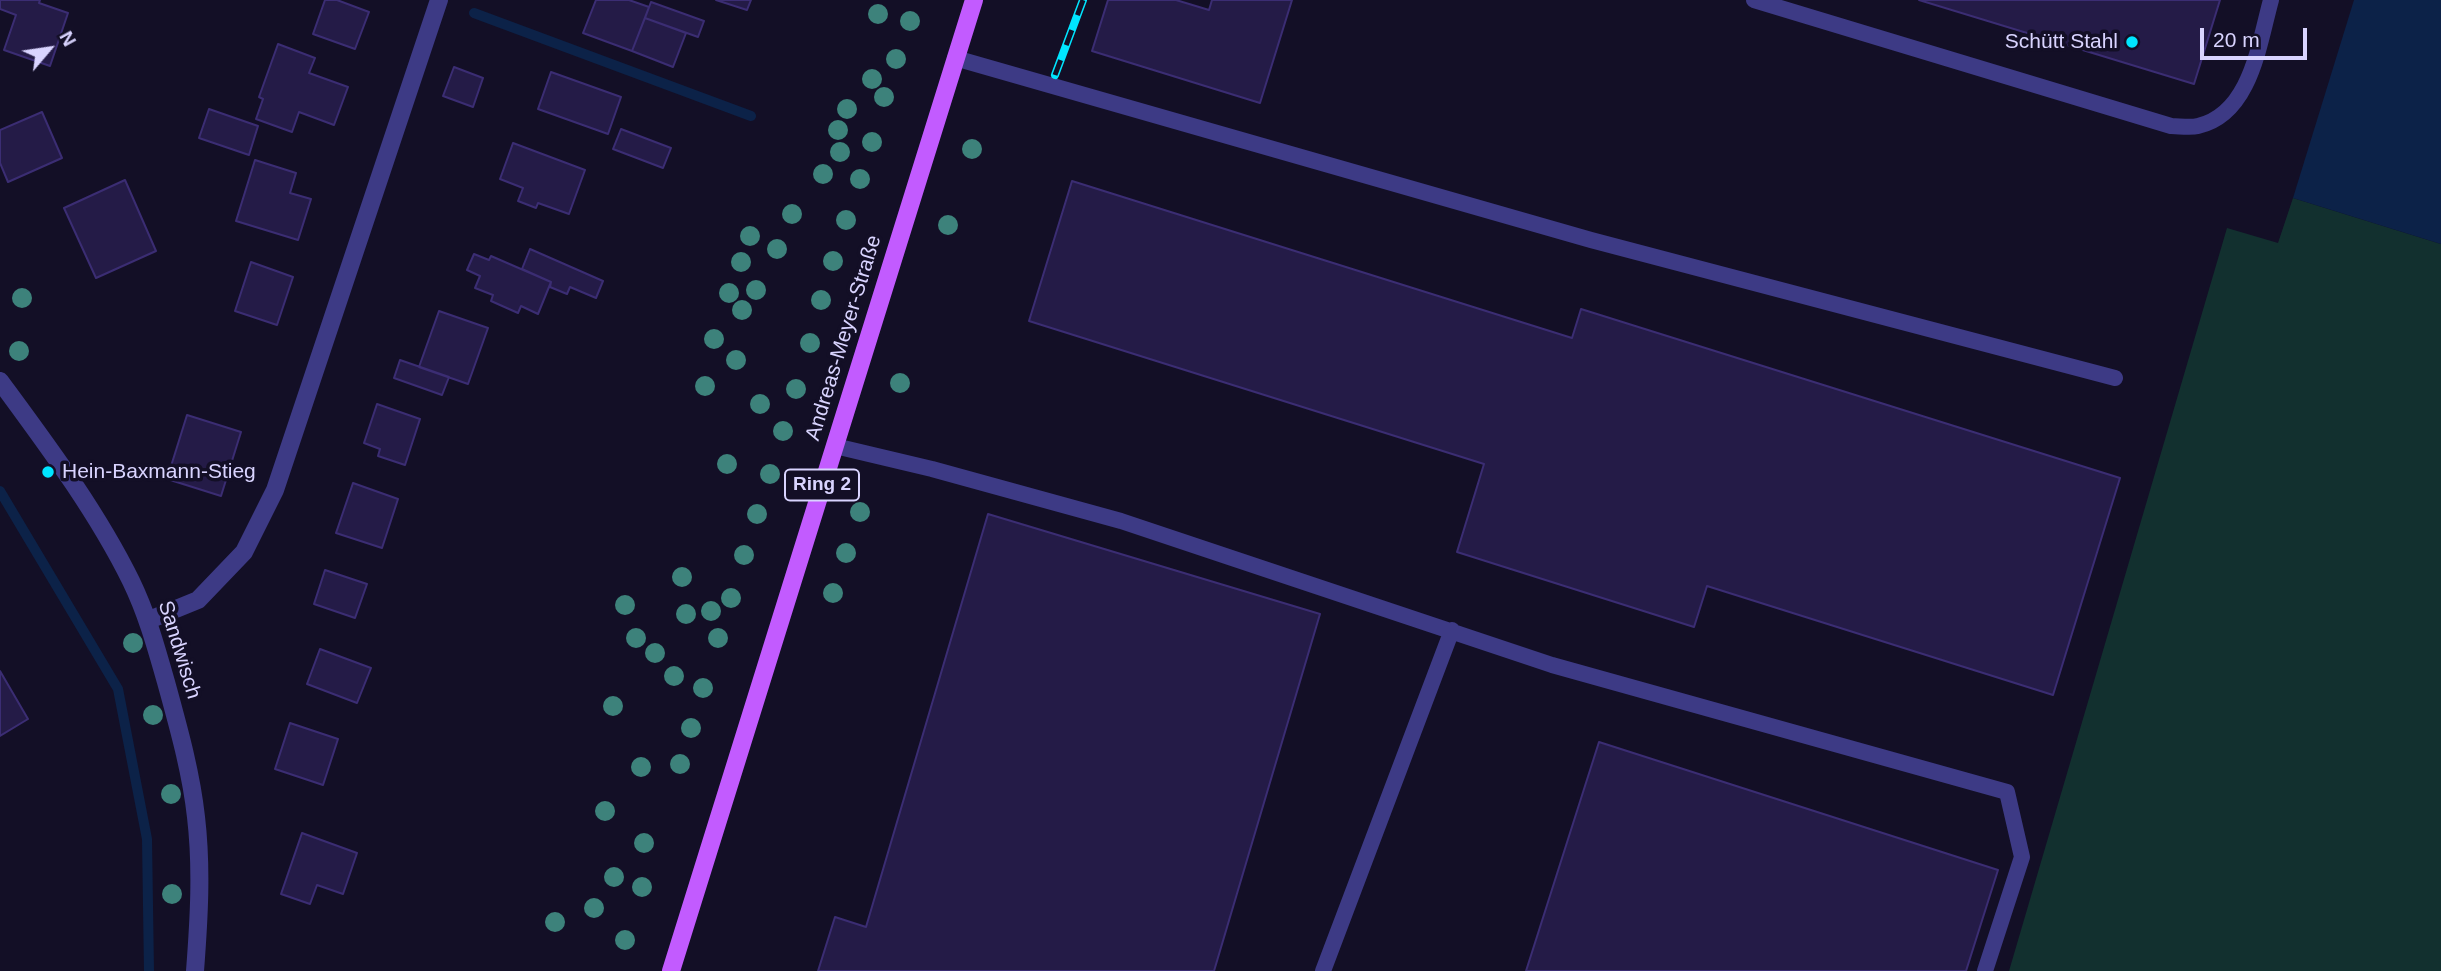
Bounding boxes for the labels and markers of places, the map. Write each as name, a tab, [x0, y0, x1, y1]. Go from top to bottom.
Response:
place label: Schütt Stahl	[2005, 29, 2118, 55]
marker: Schütt Stahl	[2124, 34, 2140, 50]
place label: Hein-Baxmann-Stieg	[62, 459, 256, 485]
marker: Hein-Baxmann-Stieg	[40, 464, 56, 480]

